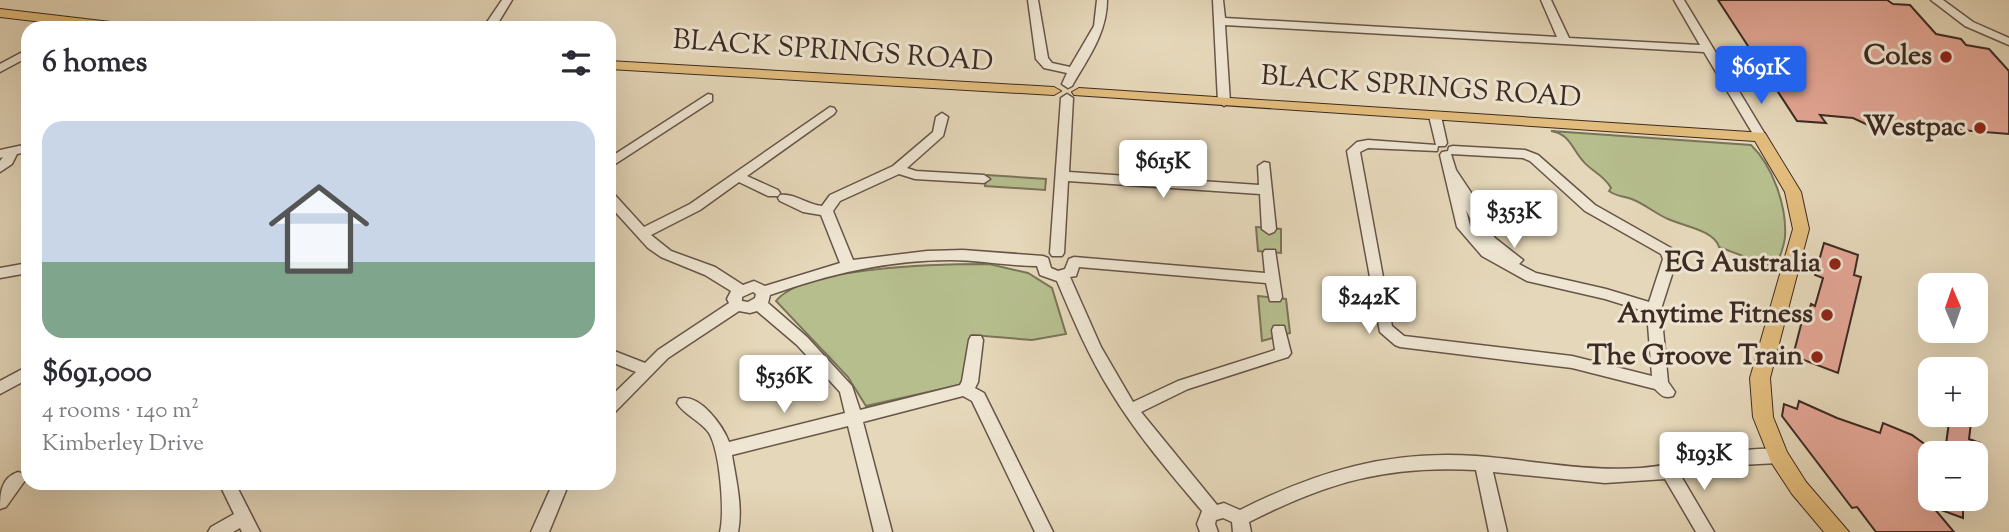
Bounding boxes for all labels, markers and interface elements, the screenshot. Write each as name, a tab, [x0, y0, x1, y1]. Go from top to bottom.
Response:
street label: BLACK SPRINGS ROAD	[671, 21, 995, 83]
place label: Coles	[1863, 37, 1932, 77]
text: 6 homes	[42, 42, 147, 85]
icon: filters	[557, 44, 595, 82]
pin: $691K	[1712, 46, 1810, 106]
marker: Coles	[1938, 49, 1954, 65]
text: $691K	[1731, 52, 1791, 85]
street label: BLACK SPRINGS ROAD	[1259, 57, 1583, 119]
place label: Westpac	[1863, 108, 1966, 148]
marker: Westpac	[1972, 120, 1988, 136]
pin: $615K	[1114, 140, 1212, 200]
text: $615K	[1135, 146, 1191, 179]
icon: home	[256, 166, 382, 292]
pin: $353K	[1465, 190, 1563, 250]
text: $353K	[1486, 196, 1542, 229]
place label: EG Australia	[1665, 244, 1821, 284]
marker: EG Australia	[1827, 256, 1843, 272]
north arrow	[1918, 273, 1988, 343]
map controls	[1918, 273, 1988, 511]
pin: $242K	[1320, 276, 1418, 336]
text: $242K	[1338, 282, 1400, 315]
place label: Anytime Fitness	[1617, 295, 1813, 335]
marker: Anytime Fitness	[1819, 307, 1835, 323]
place label: The Groove Train	[1587, 337, 1803, 377]
marker: The Groove Train	[1809, 349, 1825, 365]
text: $691,000	[42, 352, 152, 395]
pin: $536K	[735, 356, 833, 415]
button: +	[1918, 357, 1988, 427]
text: $536K	[755, 361, 813, 394]
text: 4 rooms · 140 m²	[42, 395, 199, 428]
text: Kimberley Drive	[42, 428, 204, 461]
pin: $193K	[1655, 433, 1753, 492]
text: $193K	[1676, 438, 1732, 471]
button: −	[1918, 441, 1988, 511]

